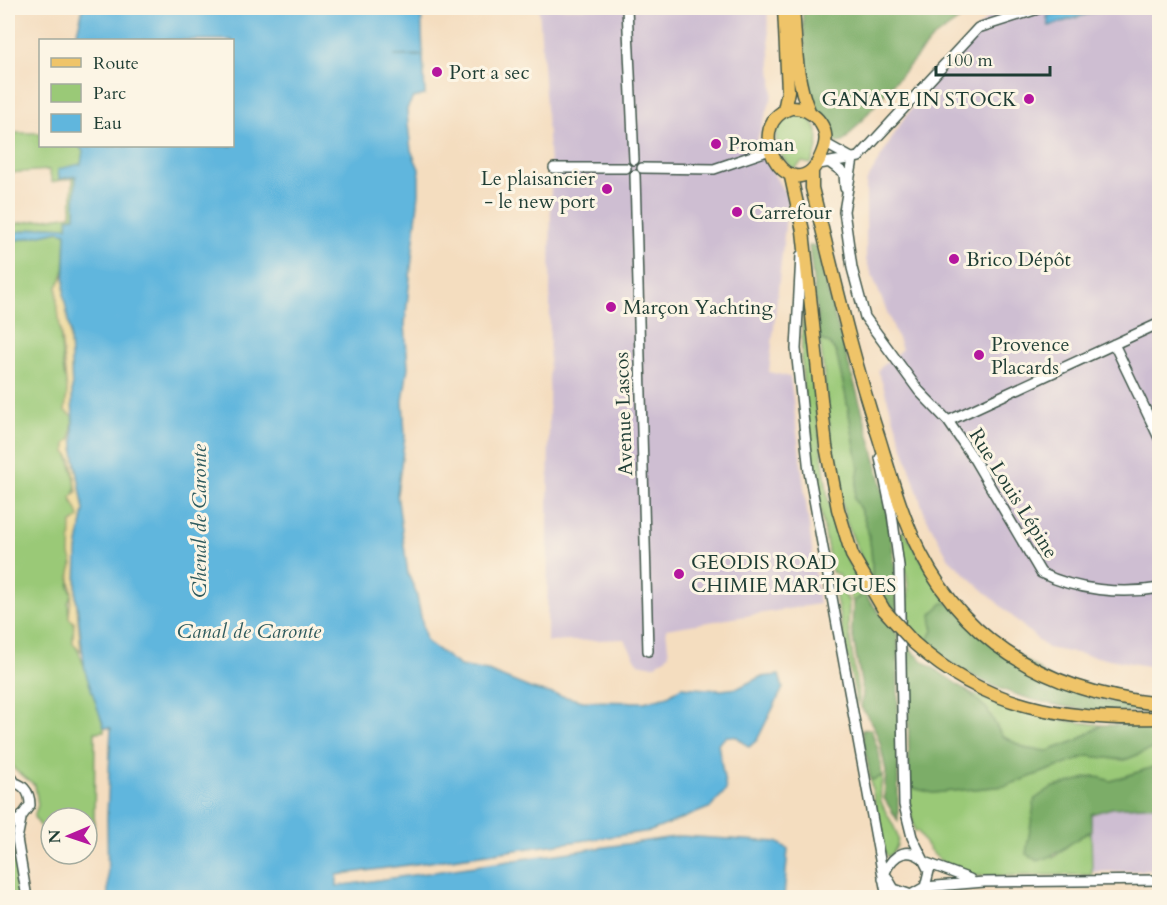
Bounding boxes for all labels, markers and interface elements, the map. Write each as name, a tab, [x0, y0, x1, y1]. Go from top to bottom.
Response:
legend	[39, 39, 234, 147]
scale bar	[936, 39, 1050, 77]
text: 100 m	[945, 48, 993, 73]
text: Route	[93, 51, 139, 76]
place label: Port a sec	[449, 59, 530, 86]
marker: Port a sec	[430, 65, 444, 79]
text: Parc	[93, 81, 126, 106]
place label: GANAYE IN STOCK	[822, 86, 1017, 113]
marker: GANAYE IN STOCK	[1022, 92, 1036, 106]
text: Eau	[93, 111, 122, 136]
place label: Proman	[728, 131, 795, 158]
marker: Proman	[709, 137, 723, 151]
place label: Le plaisancier - le new port	[481, 165, 596, 215]
marker: Le plaisancier - le new port	[600, 182, 614, 196]
place label: Carrefour	[749, 199, 832, 226]
marker: Carrefour	[730, 205, 744, 219]
place label: Brico Dépôt	[966, 246, 1072, 273]
marker: Brico Dépôt	[947, 252, 961, 266]
place label: Marçon Yachting	[623, 294, 773, 321]
marker: Marçon Yachting	[604, 300, 618, 314]
place label: Provence Placards	[991, 331, 1070, 381]
marker: Provence Placards	[972, 348, 986, 362]
street label: Avenue Lascos	[608, 351, 639, 477]
street label: Rue Louis Lépine	[963, 423, 1064, 563]
water label: Chenal de Caronte	[185, 443, 214, 598]
place label: GEODIS ROAD CHIMIE MARTIGUES	[691, 549, 896, 599]
marker: GEODIS ROAD CHIMIE MARTIGUES	[672, 567, 686, 581]
water label: Canal de Caronte	[177, 617, 322, 646]
north arrow	[39, 806, 99, 866]
text: N	[44, 829, 66, 844]

